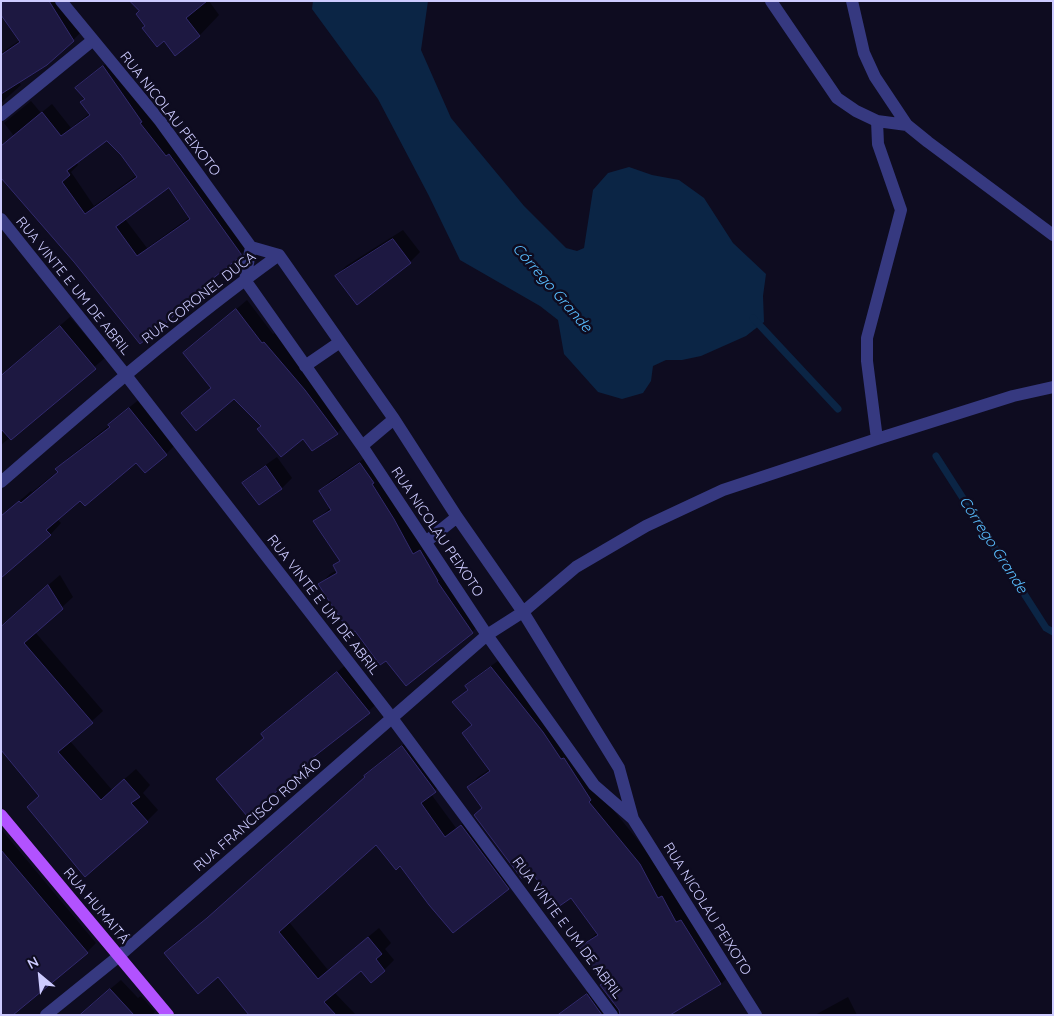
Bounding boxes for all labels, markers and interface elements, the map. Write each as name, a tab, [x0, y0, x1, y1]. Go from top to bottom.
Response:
street label: RUA NICOLAU PEIXOTO	[116, 49, 224, 179]
street label: RUA VINTE E UM DE ABRIL	[12, 214, 134, 358]
water label: Córrego Grande	[508, 240, 596, 336]
street label: RUA CORONEL DUCA	[139, 248, 259, 348]
street label: RUA NICOLAU PEIXOTO	[387, 464, 487, 600]
water label: Córrego Grande	[955, 493, 1031, 597]
street label: RUA VINTE E UM DE ABRIL	[263, 532, 383, 678]
street label: RUA FRANCISCO ROMÃO	[191, 755, 325, 875]
street label: RUA NICOLAU PEIXOTO	[659, 840, 755, 978]
street label: RUA VINTE E UM DE ABRIL	[508, 854, 626, 1002]
street label: RUA HUMAITÁ	[59, 865, 133, 947]
north arrow	[15, 951, 65, 1001]
text: N	[24, 952, 42, 973]

